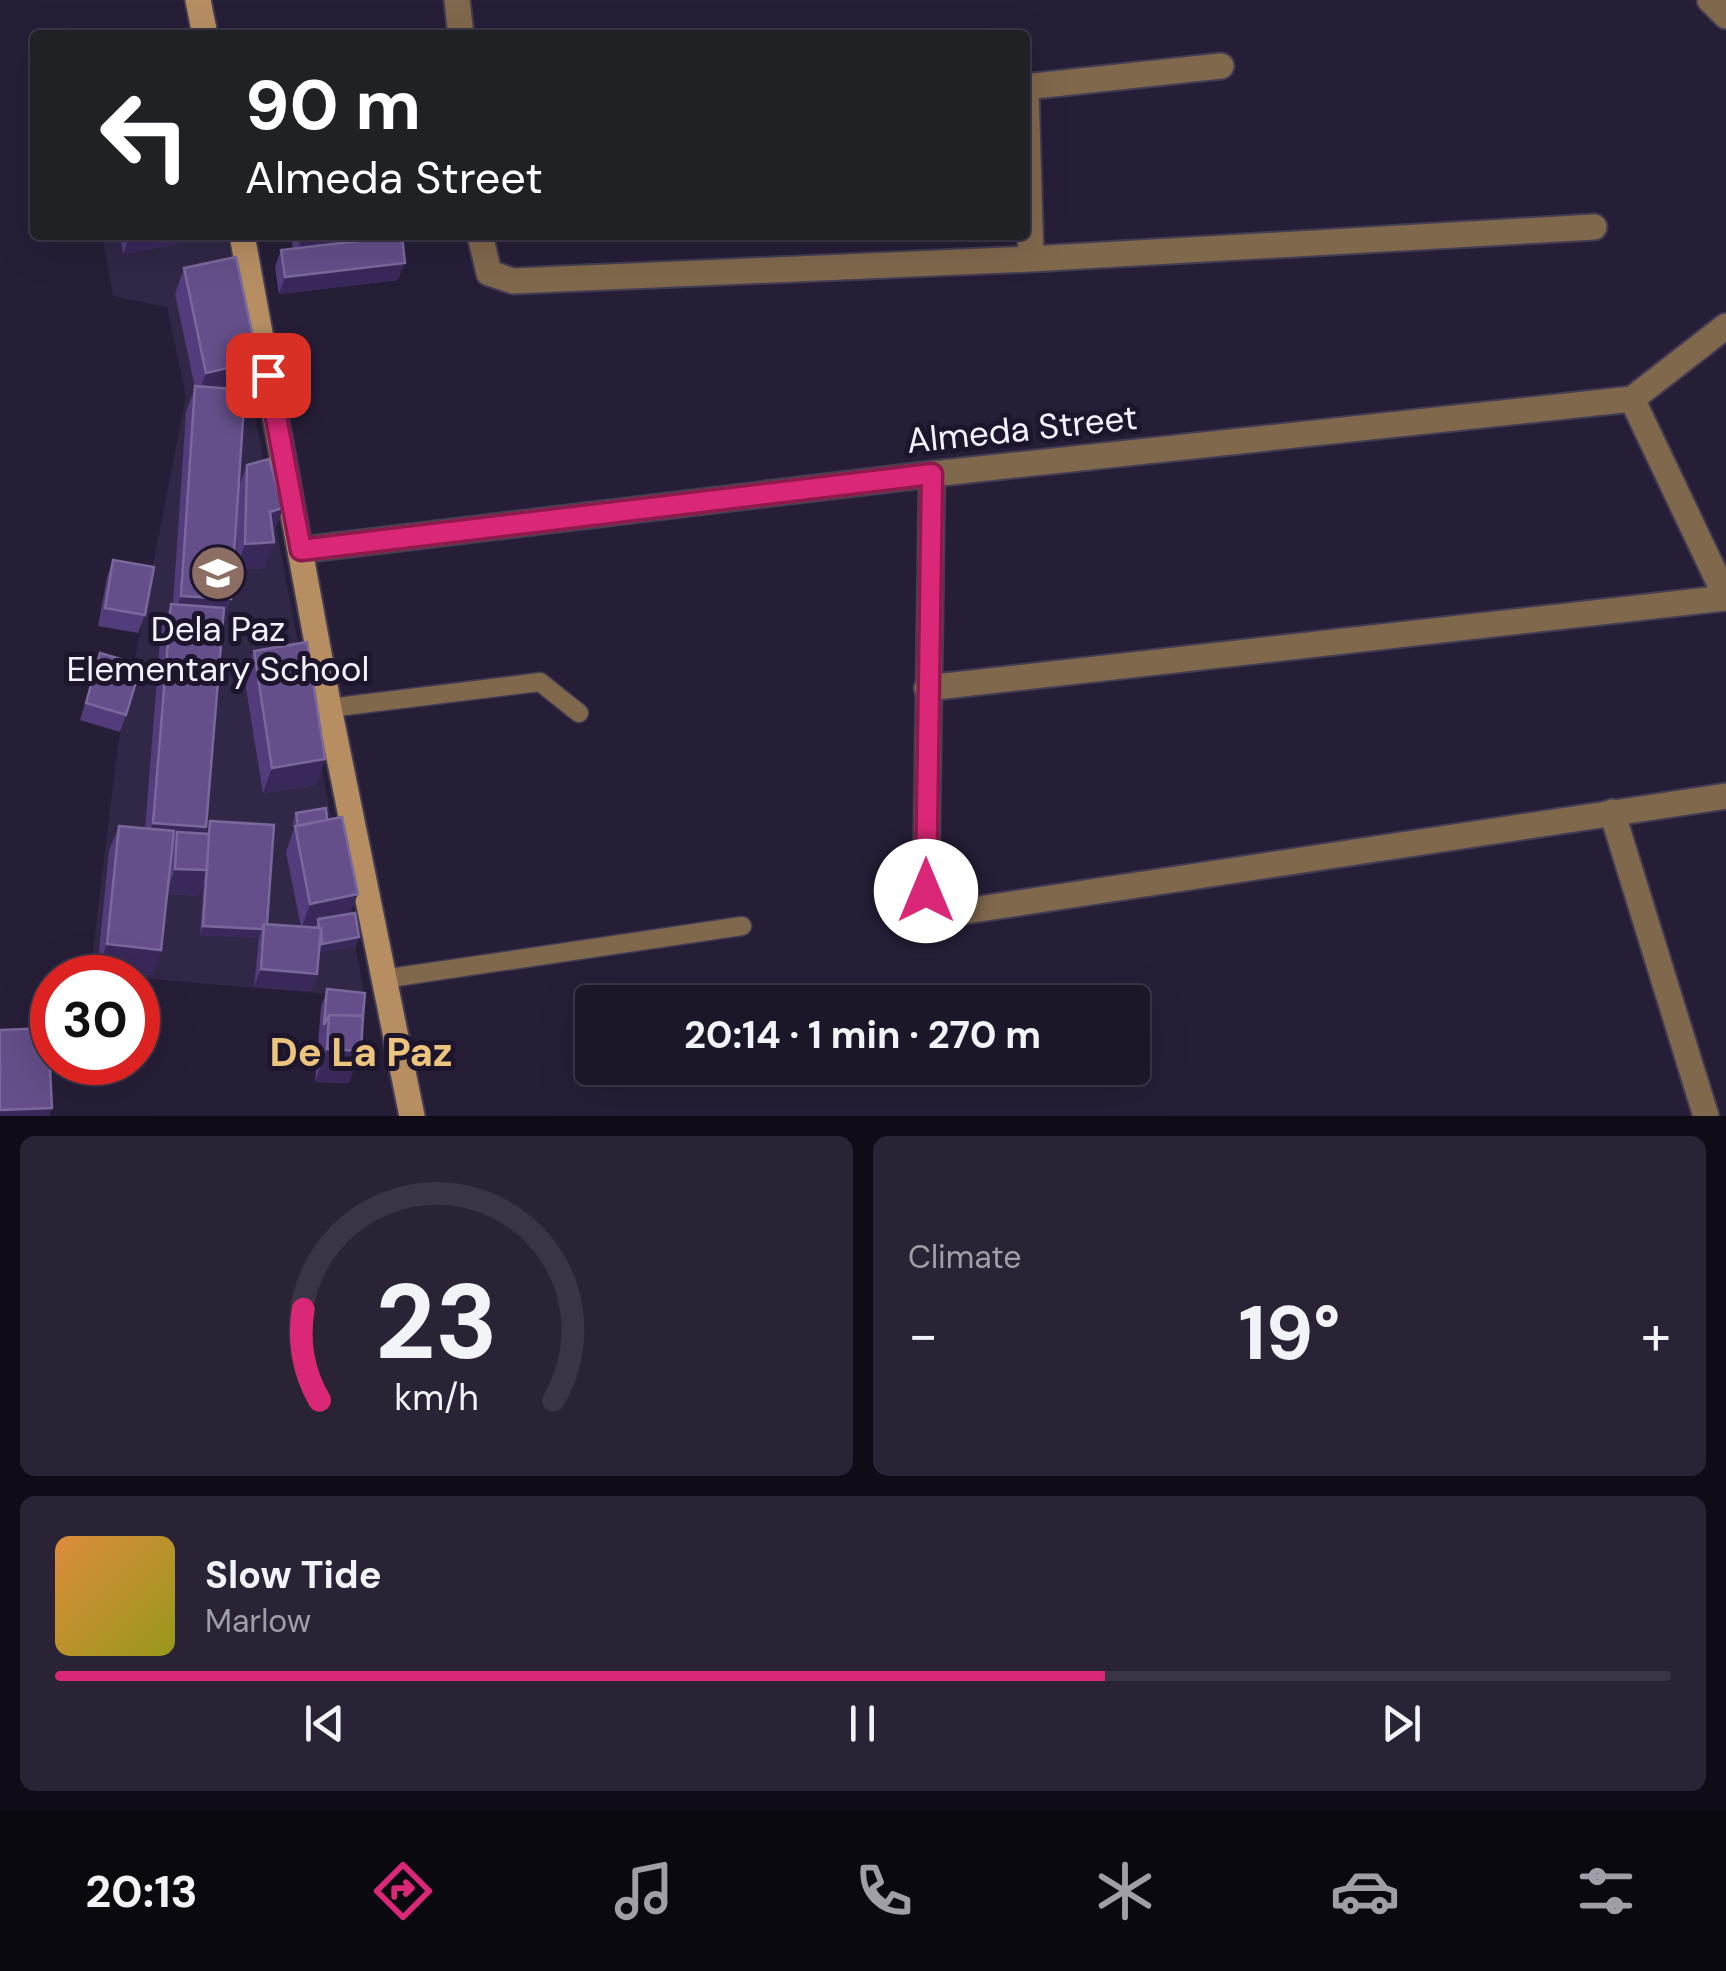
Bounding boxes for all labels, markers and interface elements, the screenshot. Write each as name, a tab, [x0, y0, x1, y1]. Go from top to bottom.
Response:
text: 90 m	[245, 60, 421, 151]
icon: left	[80, 70, 210, 200]
text: Almeda Street	[245, 148, 543, 207]
pin	[226, 333, 311, 418]
icon: arrive	[241, 348, 296, 403]
street label: Almeda Street	[904, 394, 1140, 464]
school or university icon: Dela Paz Elementary School	[188, 543, 248, 603]
place label: Dela Paz Elementary School	[67, 606, 369, 692]
position arrow	[874, 839, 978, 943]
speed limit sign: 30	[30, 955, 160, 1085]
text: 20:14 · 1 min · 270 m	[684, 1010, 1041, 1060]
district label: De La Paz	[269, 1026, 453, 1078]
text: Climate	[908, 1236, 1022, 1278]
text: 23	[375, 1255, 498, 1390]
text: 19°	[1238, 1285, 1341, 1382]
text: −	[908, 1299, 938, 1371]
text: +	[1641, 1299, 1671, 1371]
text: km/h	[394, 1375, 479, 1421]
text: Slow Tide	[205, 1550, 382, 1600]
text: Marlow	[205, 1600, 311, 1642]
icon: previous	[297, 1696, 352, 1751]
icon: pause	[835, 1696, 890, 1751]
icon: next	[1374, 1696, 1429, 1751]
icon: directions	[368, 1856, 438, 1926]
icon: music	[609, 1856, 679, 1926]
icon: phone	[849, 1856, 919, 1926]
icon: climate	[1090, 1856, 1160, 1926]
icon: car	[1330, 1856, 1400, 1926]
icon: filters	[1571, 1856, 1641, 1926]
text: 20:13	[85, 1862, 198, 1921]

